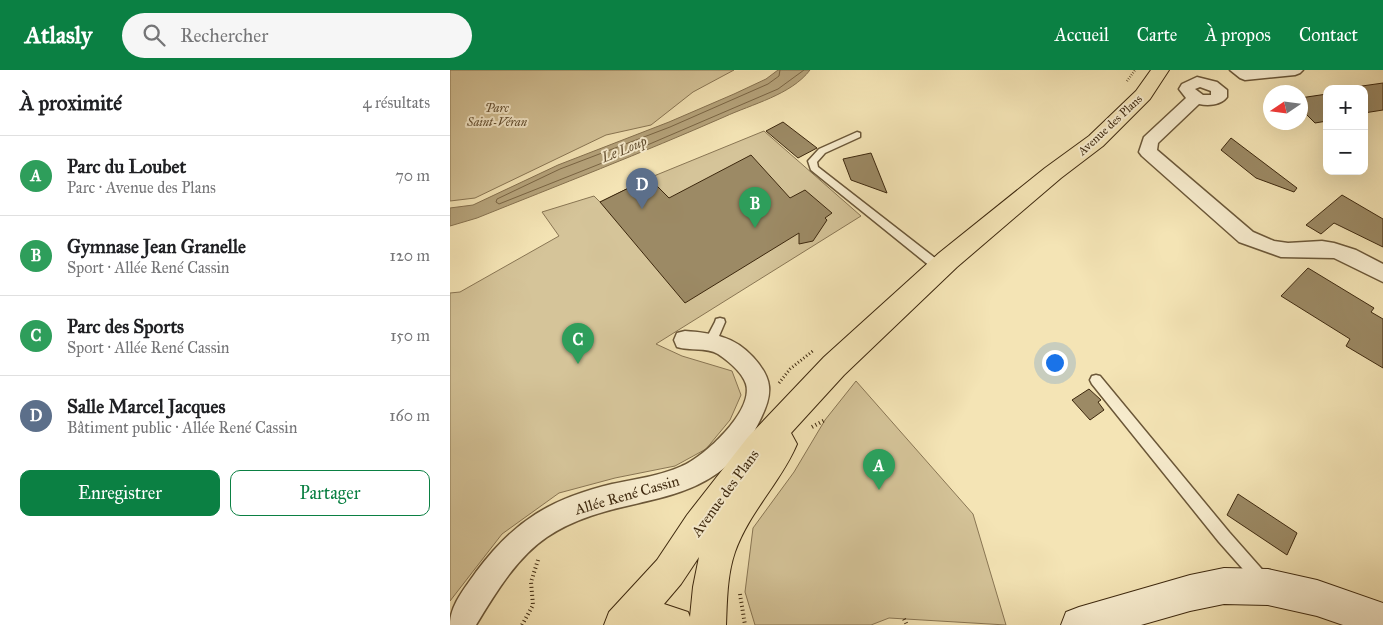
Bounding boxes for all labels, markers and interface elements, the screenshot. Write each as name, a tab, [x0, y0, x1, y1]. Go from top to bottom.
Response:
search box	[122, 13, 472, 58]
text: Atlasly	[25, 20, 92, 50]
icon: search	[140, 21, 168, 49]
text: Rechercher	[180, 24, 268, 47]
text: Accueil	[1055, 24, 1109, 46]
text: Carte	[1137, 24, 1177, 46]
text: À propos	[1205, 24, 1271, 46]
text: Contact	[1299, 24, 1358, 46]
north arrow	[1263, 85, 1308, 130]
map controls	[1323, 85, 1368, 175]
button: +	[1323, 85, 1368, 130]
text: À proximité	[20, 90, 122, 116]
street label: Avenue des Plans	[1074, 92, 1145, 159]
text: 4 résultats	[363, 93, 430, 112]
park label: Parc Saint-Véran	[466, 101, 528, 129]
button: −	[1323, 130, 1368, 175]
water label: Le Loup	[598, 132, 650, 168]
text: Parc du Loubet	[67, 155, 186, 178]
text: A	[31, 166, 41, 185]
text: 70 m	[395, 166, 430, 185]
pin: D	[626, 168, 658, 209]
text: Parc · Avenue des Plans	[67, 178, 216, 197]
pin: B	[739, 187, 771, 228]
text: Gymnase Jean Granelle	[67, 235, 246, 258]
text: B	[31, 246, 41, 265]
text: 120 m	[390, 246, 430, 265]
text: Sport · Allée René Cassin	[67, 258, 230, 277]
text: Parc des Sports	[67, 315, 184, 338]
pin: C	[562, 323, 594, 364]
text: C	[31, 326, 41, 345]
text: 150 m	[390, 326, 430, 345]
text: Sport · Allée René Cassin	[67, 338, 230, 357]
your location	[1042, 350, 1068, 376]
text: Salle Marcel Jacques	[67, 395, 225, 418]
text: D	[30, 406, 42, 425]
text: 160 m	[389, 406, 430, 425]
text: Bâtiment public · Allée René Cassin	[67, 418, 297, 437]
street label: Avenue des Plans	[687, 446, 763, 541]
pin: A	[863, 449, 895, 490]
button: Enregistrer	[20, 470, 220, 516]
button: Partager	[230, 470, 430, 516]
street label: Allée René Cassin	[572, 471, 681, 519]

